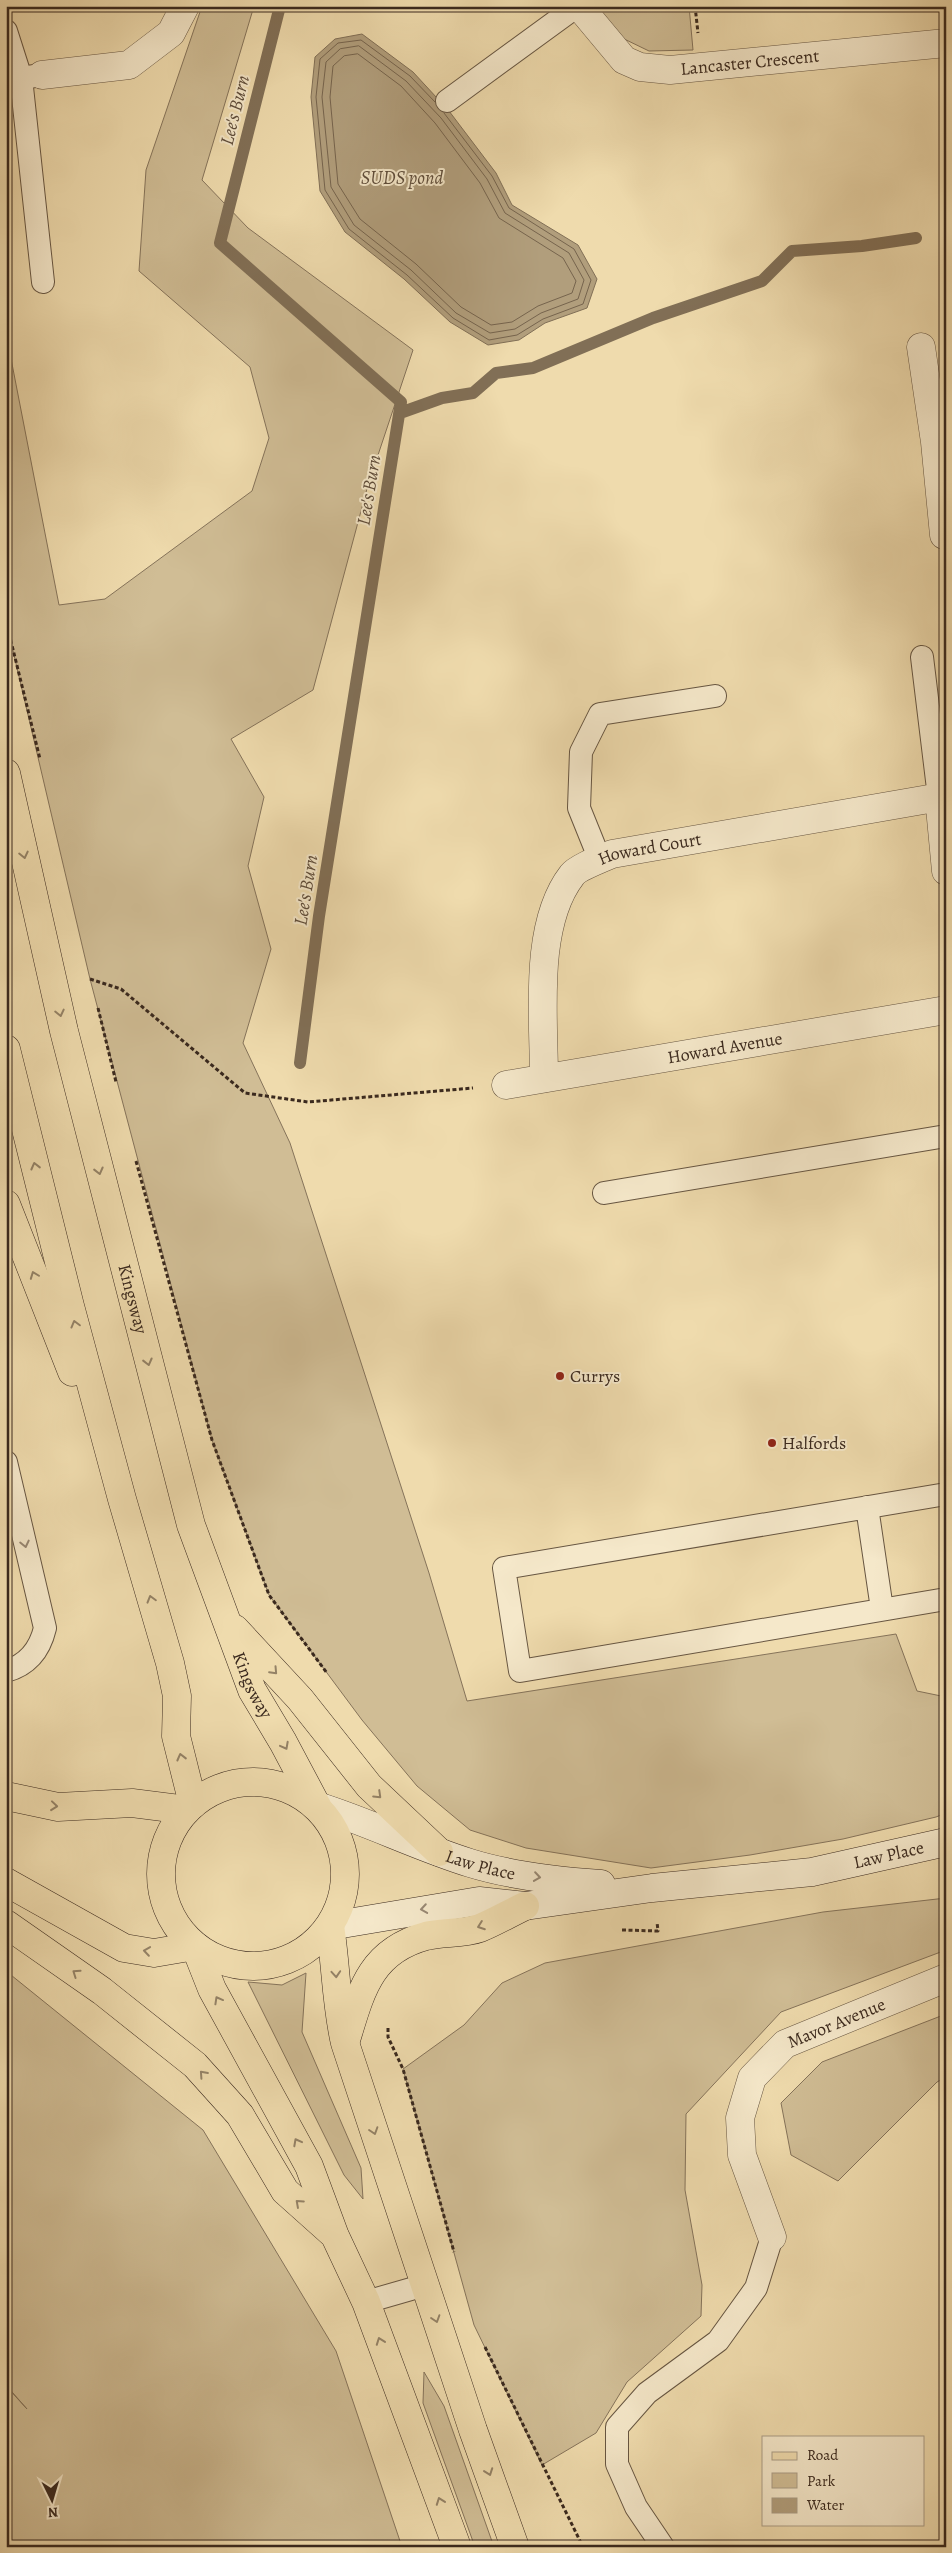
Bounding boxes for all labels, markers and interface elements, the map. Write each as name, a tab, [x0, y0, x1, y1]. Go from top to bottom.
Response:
street label: Lancaster Crescent	[679, 43, 820, 81]
water label: Lee's Burn	[214, 73, 256, 148]
water label: SUDS pond	[361, 165, 443, 191]
water label: Lee's Burn	[351, 453, 387, 527]
street label: Howard Court	[594, 827, 703, 871]
one-way arrow	[19, 850, 29, 859]
water label: Lee's Burn	[288, 853, 324, 927]
one-way arrow	[54, 1009, 65, 1018]
street label: Howard Avenue	[665, 1026, 784, 1069]
one-way arrow	[30, 1162, 41, 1171]
one-way arrow	[93, 1166, 104, 1175]
street label: Kingsway	[112, 1261, 154, 1337]
one-way arrow	[30, 1271, 40, 1279]
one-way arrow	[70, 1320, 80, 1328]
one-way arrow	[142, 1358, 153, 1367]
place label: Currys	[570, 1364, 620, 1388]
marker: Currys	[554, 1370, 566, 1382]
place label: Halfords	[782, 1431, 846, 1455]
marker: Halfords	[766, 1437, 778, 1449]
one-way arrow	[19, 1539, 30, 1548]
one-way arrow	[146, 1595, 156, 1603]
street label: Kingsway	[227, 1648, 279, 1724]
one-way arrow	[268, 1666, 277, 1675]
one-way arrow	[279, 1741, 289, 1750]
one-way arrow	[176, 1752, 187, 1761]
one-way arrow	[373, 1790, 382, 1799]
one-way arrow	[50, 1800, 58, 1811]
street label: Law Place	[851, 1835, 926, 1874]
street label: Law Place	[442, 1844, 517, 1886]
one-way arrow	[533, 1871, 541, 1882]
one-way arrow	[420, 1903, 428, 1914]
one-way arrow	[477, 1920, 486, 1930]
one-way arrow	[143, 1947, 151, 1957]
one-way arrow	[72, 1970, 82, 1979]
one-way arrow	[331, 1970, 342, 1978]
street label: Mavor Avenue	[784, 1992, 889, 2054]
one-way arrow	[214, 1996, 224, 2005]
one-way arrow	[200, 2070, 209, 2079]
one-way arrow	[368, 2126, 378, 2135]
one-way arrow	[293, 2139, 303, 2148]
one-way arrow	[295, 2200, 304, 2209]
one-way arrow	[431, 2314, 441, 2322]
one-way arrow	[376, 2337, 386, 2345]
legend	[762, 2436, 924, 2526]
text: Road	[807, 2445, 839, 2465]
one-way arrow	[483, 2468, 493, 2476]
text: Park	[807, 2471, 836, 2491]
north arrow	[28, 2476, 78, 2526]
text: Water	[806, 2495, 844, 2515]
one-way arrow	[436, 2497, 446, 2506]
text: N	[47, 2503, 59, 2522]

